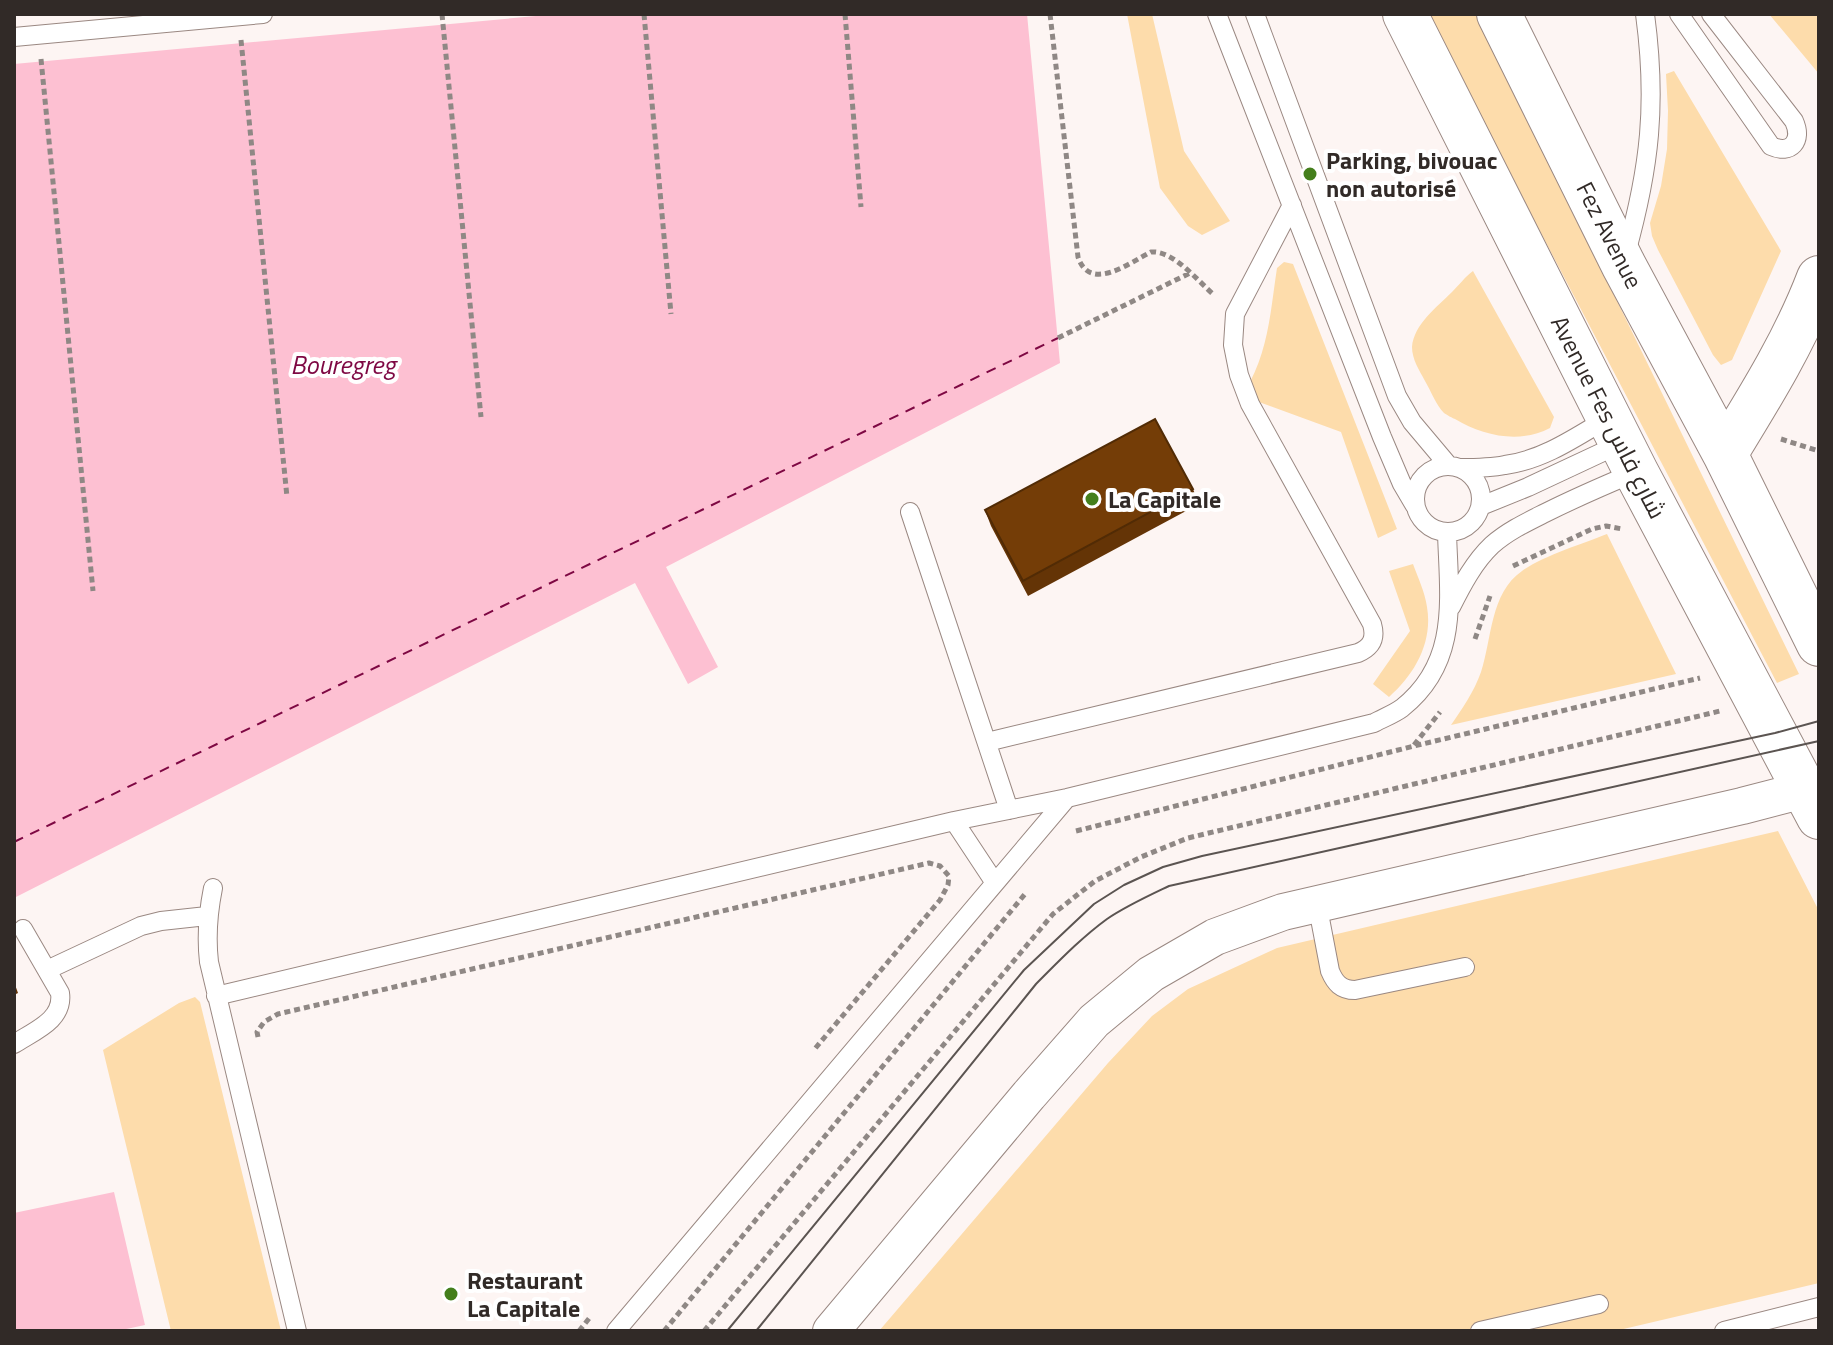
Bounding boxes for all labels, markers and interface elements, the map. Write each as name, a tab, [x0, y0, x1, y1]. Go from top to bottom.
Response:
place label: Parking, bivouac non autorisé	[1326, 142, 1497, 206]
marker: Parking, bivouac non autorisé	[1301, 165, 1319, 183]
street label: Fez Avenue	[1568, 175, 1652, 295]
street label: Avenue Fes شارع فاس	[1542, 309, 1676, 525]
water label: Bouregreg	[291, 345, 398, 384]
place label: La Capitale	[1108, 481, 1221, 517]
marker: La Capitale	[1083, 490, 1101, 508]
place label: Restaurant La Capitale	[467, 1262, 583, 1326]
marker: Restaurant La Capitale	[442, 1285, 460, 1303]

